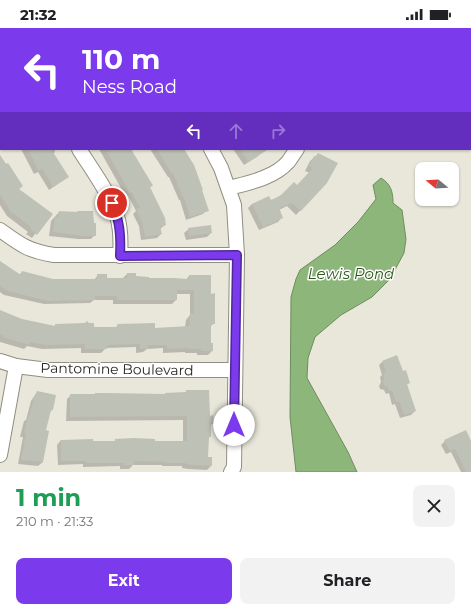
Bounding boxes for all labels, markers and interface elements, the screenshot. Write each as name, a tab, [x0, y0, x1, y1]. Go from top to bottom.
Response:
text: 21:32	[20, 5, 56, 24]
text: 110 m	[82, 42, 160, 76]
icon: left	[16, 44, 68, 96]
text: Ness Road	[82, 76, 177, 98]
icon: left	[183, 120, 205, 142]
icon: ahead	[225, 120, 247, 142]
icon: right	[267, 120, 289, 142]
north arrow	[415, 162, 459, 206]
map controls	[415, 162, 459, 206]
pin	[95, 186, 129, 220]
icon: arrive	[101, 192, 123, 214]
water label: Lewis Pond	[308, 264, 395, 283]
street label: Pantomine Boulevard	[40, 359, 194, 379]
position arrow	[213, 404, 255, 446]
text: 1 min	[16, 483, 81, 512]
button: close	[413, 485, 455, 527]
text: 210 m · 21:33	[16, 513, 93, 529]
button: Exit	[16, 558, 232, 604]
button: Share	[240, 558, 455, 604]

